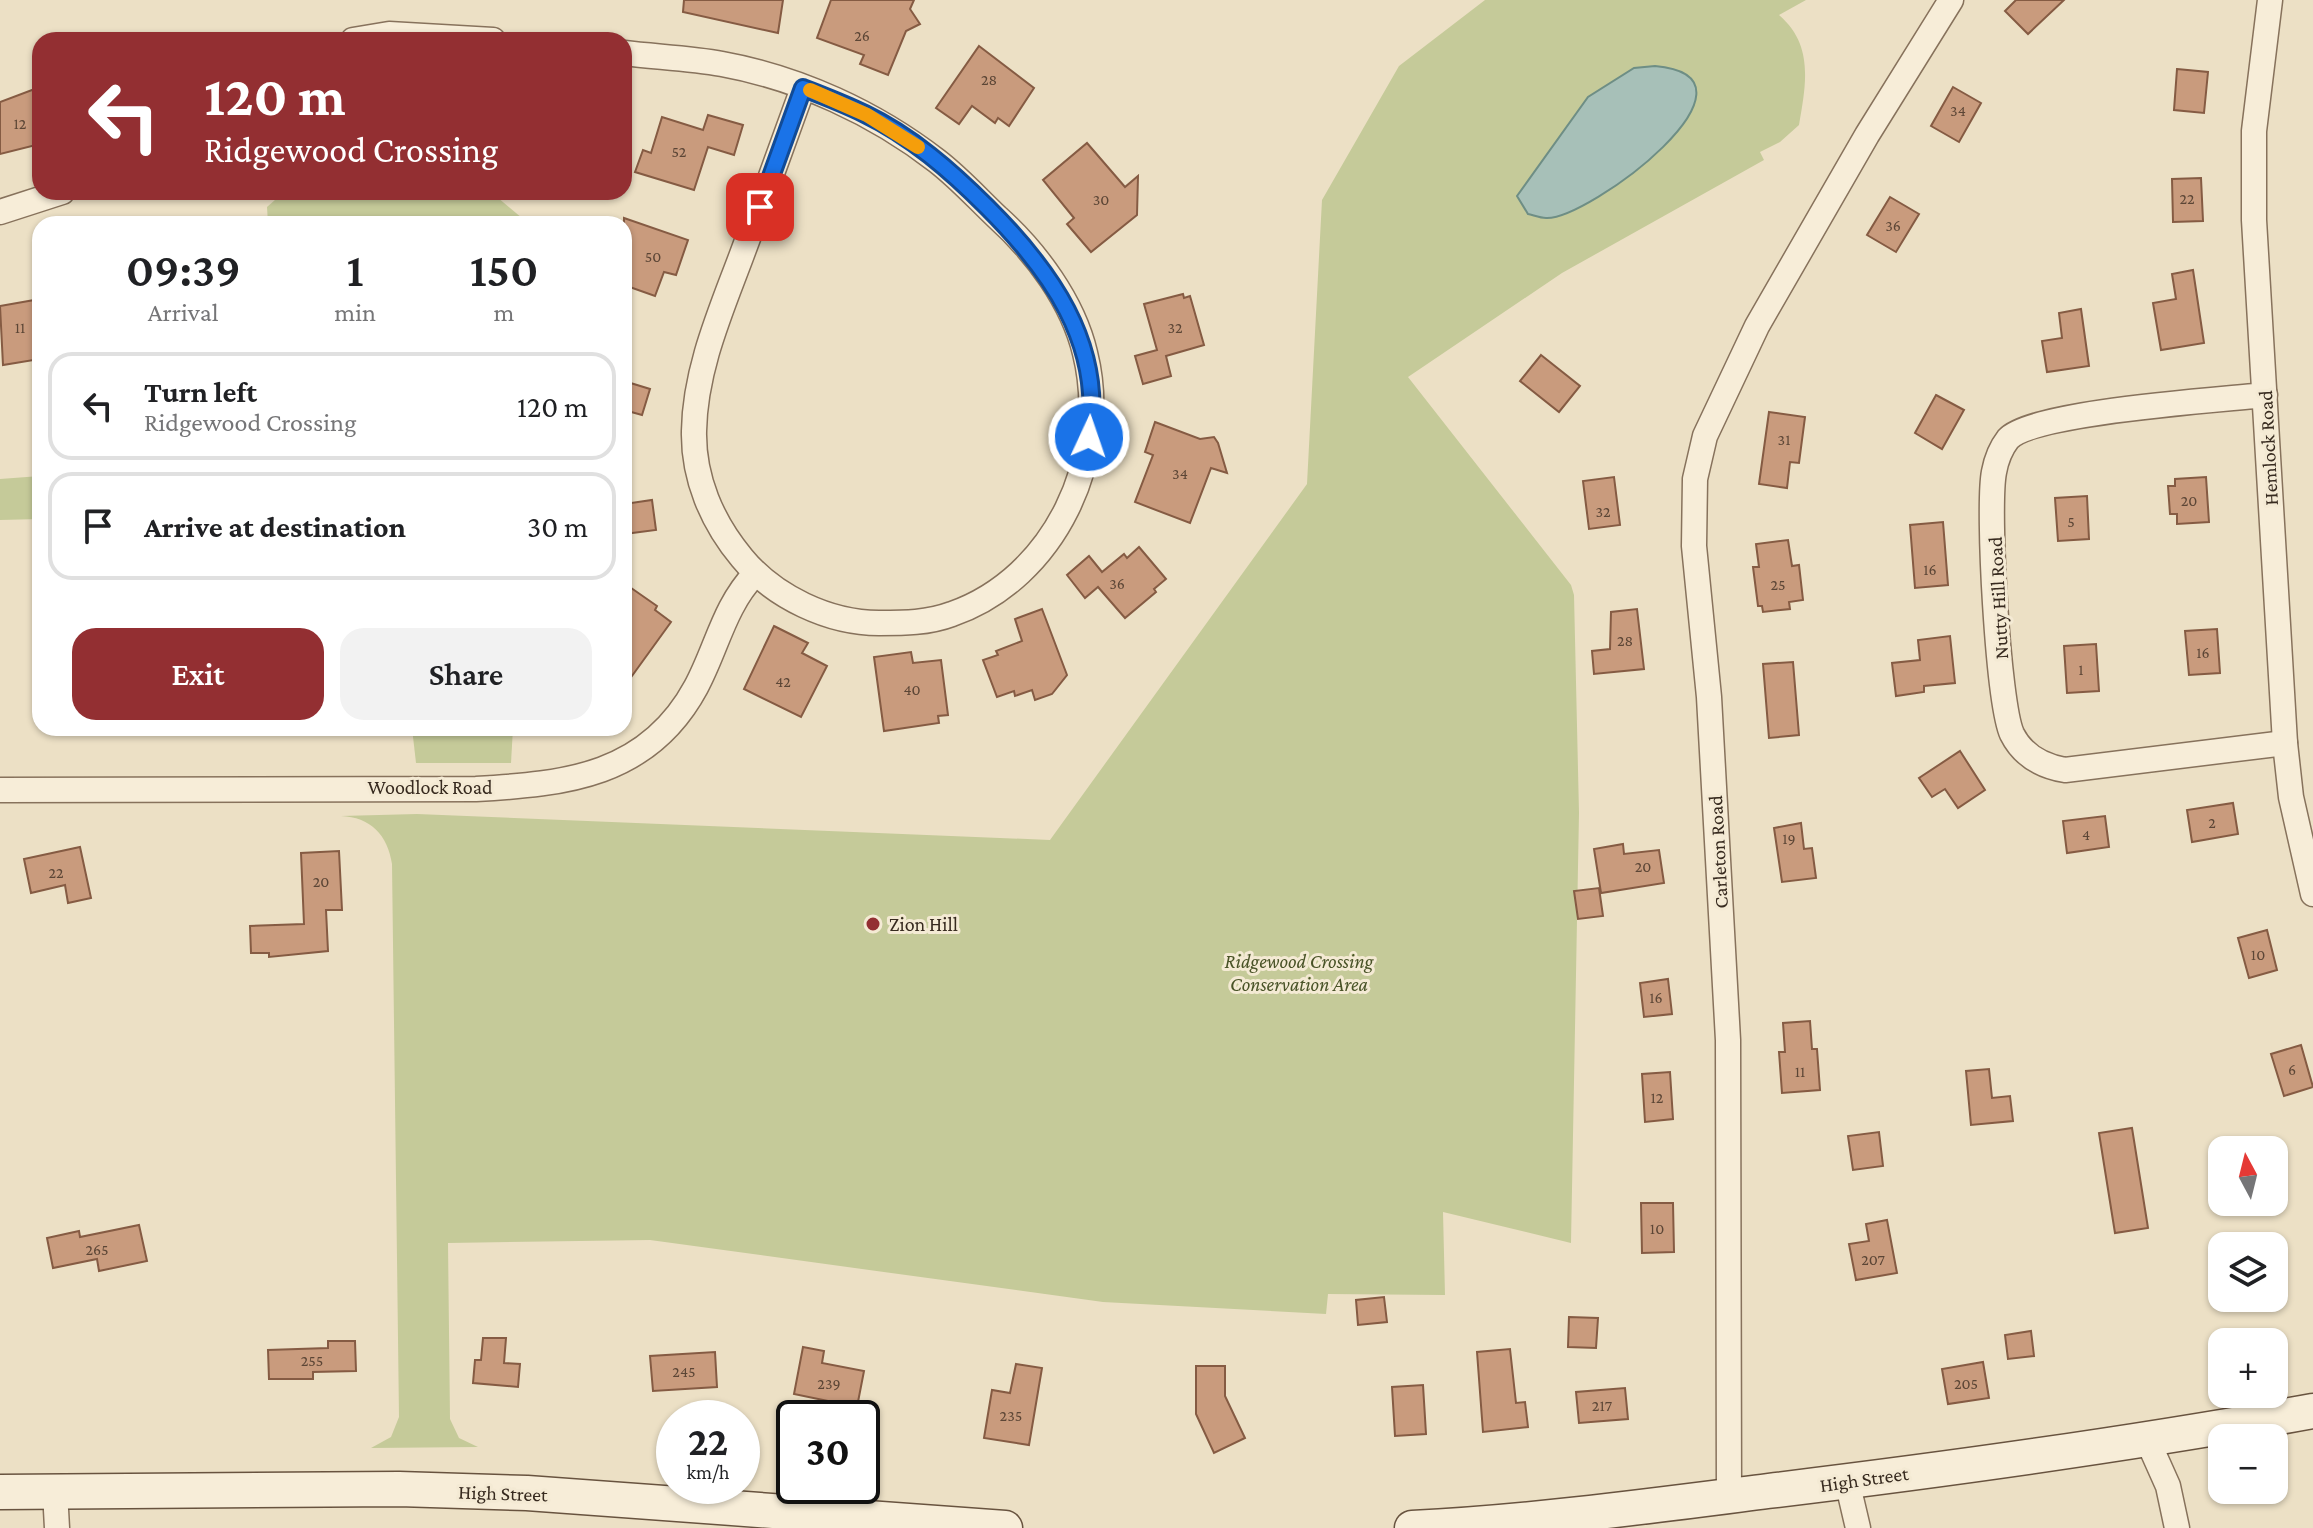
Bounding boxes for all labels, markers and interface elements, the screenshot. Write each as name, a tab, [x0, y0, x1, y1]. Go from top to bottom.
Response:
house number: 26	[854, 27, 870, 44]
icon: left	[72, 64, 176, 168]
text: 120 m	[204, 65, 346, 127]
house number: 28	[981, 71, 997, 88]
house number: 34	[1950, 102, 1966, 119]
house number: 12	[14, 115, 27, 132]
text: Ridgewood Crossing	[204, 130, 498, 170]
house number: 52	[672, 143, 687, 160]
pin	[726, 173, 794, 241]
icon: arrive	[738, 185, 782, 229]
house number: 22	[2179, 190, 2195, 207]
house number: 30	[1093, 191, 1109, 208]
house number: 36	[1885, 217, 1901, 234]
text: 09:39	[126, 243, 241, 296]
text: 1	[347, 243, 364, 296]
text: 150	[470, 243, 538, 296]
house number: 50	[645, 248, 661, 265]
text: Arrival	[148, 298, 219, 327]
text: min	[334, 298, 376, 327]
text: m	[494, 298, 514, 327]
house number: 11	[15, 319, 25, 336]
house number: 32	[1167, 319, 1183, 336]
text: Turn left	[144, 375, 257, 408]
icon: left	[76, 384, 120, 428]
street label: Hemlock Road	[2254, 389, 2282, 506]
text: 120 m	[517, 390, 588, 423]
position arrow	[1047, 395, 1131, 479]
text: Ridgewood Crossing	[144, 408, 357, 437]
house number: 31	[1778, 431, 1790, 448]
house number: 34	[1172, 465, 1188, 482]
house number: 20	[2181, 492, 2197, 509]
house number: 32	[1595, 503, 1611, 520]
icon: arrive	[76, 504, 120, 548]
text: Arrive at destination	[144, 510, 406, 543]
text: 30 m	[527, 510, 588, 543]
house number: 5	[2067, 513, 2075, 530]
street label: Nutty Hill Road	[1984, 535, 2013, 660]
house number: 16	[1923, 561, 1937, 578]
house number: 36	[1109, 575, 1125, 592]
house number: 25	[1770, 576, 1786, 593]
button: Exit	[72, 628, 324, 720]
button: Share	[340, 628, 592, 720]
house number: 28	[1617, 632, 1633, 649]
house number: 16	[2196, 644, 2210, 661]
house number: 1	[2078, 661, 2084, 678]
house number: 42	[775, 673, 791, 690]
house number: 40	[903, 681, 921, 698]
street label: Woodlock Road	[367, 776, 493, 798]
street label: Carleton Road	[1704, 794, 1732, 909]
house number: 2	[2208, 814, 2216, 831]
house number: 4	[2082, 826, 2090, 843]
house number: 19	[1782, 830, 1796, 847]
house number: 20	[1635, 858, 1651, 875]
house number: 22	[48, 864, 64, 881]
house number: 20	[313, 873, 329, 890]
place label: Zion Hill	[889, 913, 958, 935]
marker: Zion Hill	[864, 915, 882, 933]
house number: 10	[2251, 946, 2265, 963]
park label: Ridgewood Crossing Conservation Area	[1225, 950, 1375, 995]
house number: 16	[1649, 989, 1663, 1006]
house number: 6	[2288, 1061, 2296, 1078]
house number: 11	[1795, 1063, 1805, 1080]
house number: 12	[1651, 1089, 1664, 1106]
north arrow	[2208, 1136, 2288, 1216]
map controls	[2208, 1136, 2288, 1504]
house number: 10	[1650, 1220, 1664, 1237]
button: layers	[2208, 1232, 2288, 1312]
house number: 265	[85, 1241, 109, 1258]
house number: 207	[1861, 1251, 1885, 1268]
button: +	[2208, 1328, 2288, 1408]
house number: 255	[301, 1352, 323, 1369]
house number: 245	[672, 1363, 696, 1380]
house number: 239	[817, 1375, 841, 1392]
house number: 205	[1954, 1375, 1978, 1392]
house number: 217	[1592, 1397, 1613, 1414]
speed limit sign: 30	[776, 1400, 880, 1504]
house number: 235	[1000, 1407, 1022, 1424]
text: 22	[688, 1419, 728, 1464]
button: −	[2208, 1424, 2288, 1504]
text: km/h	[686, 1461, 730, 1483]
street label: High Street	[1818, 1462, 1910, 1497]
street label: High Street	[458, 1480, 548, 1507]

